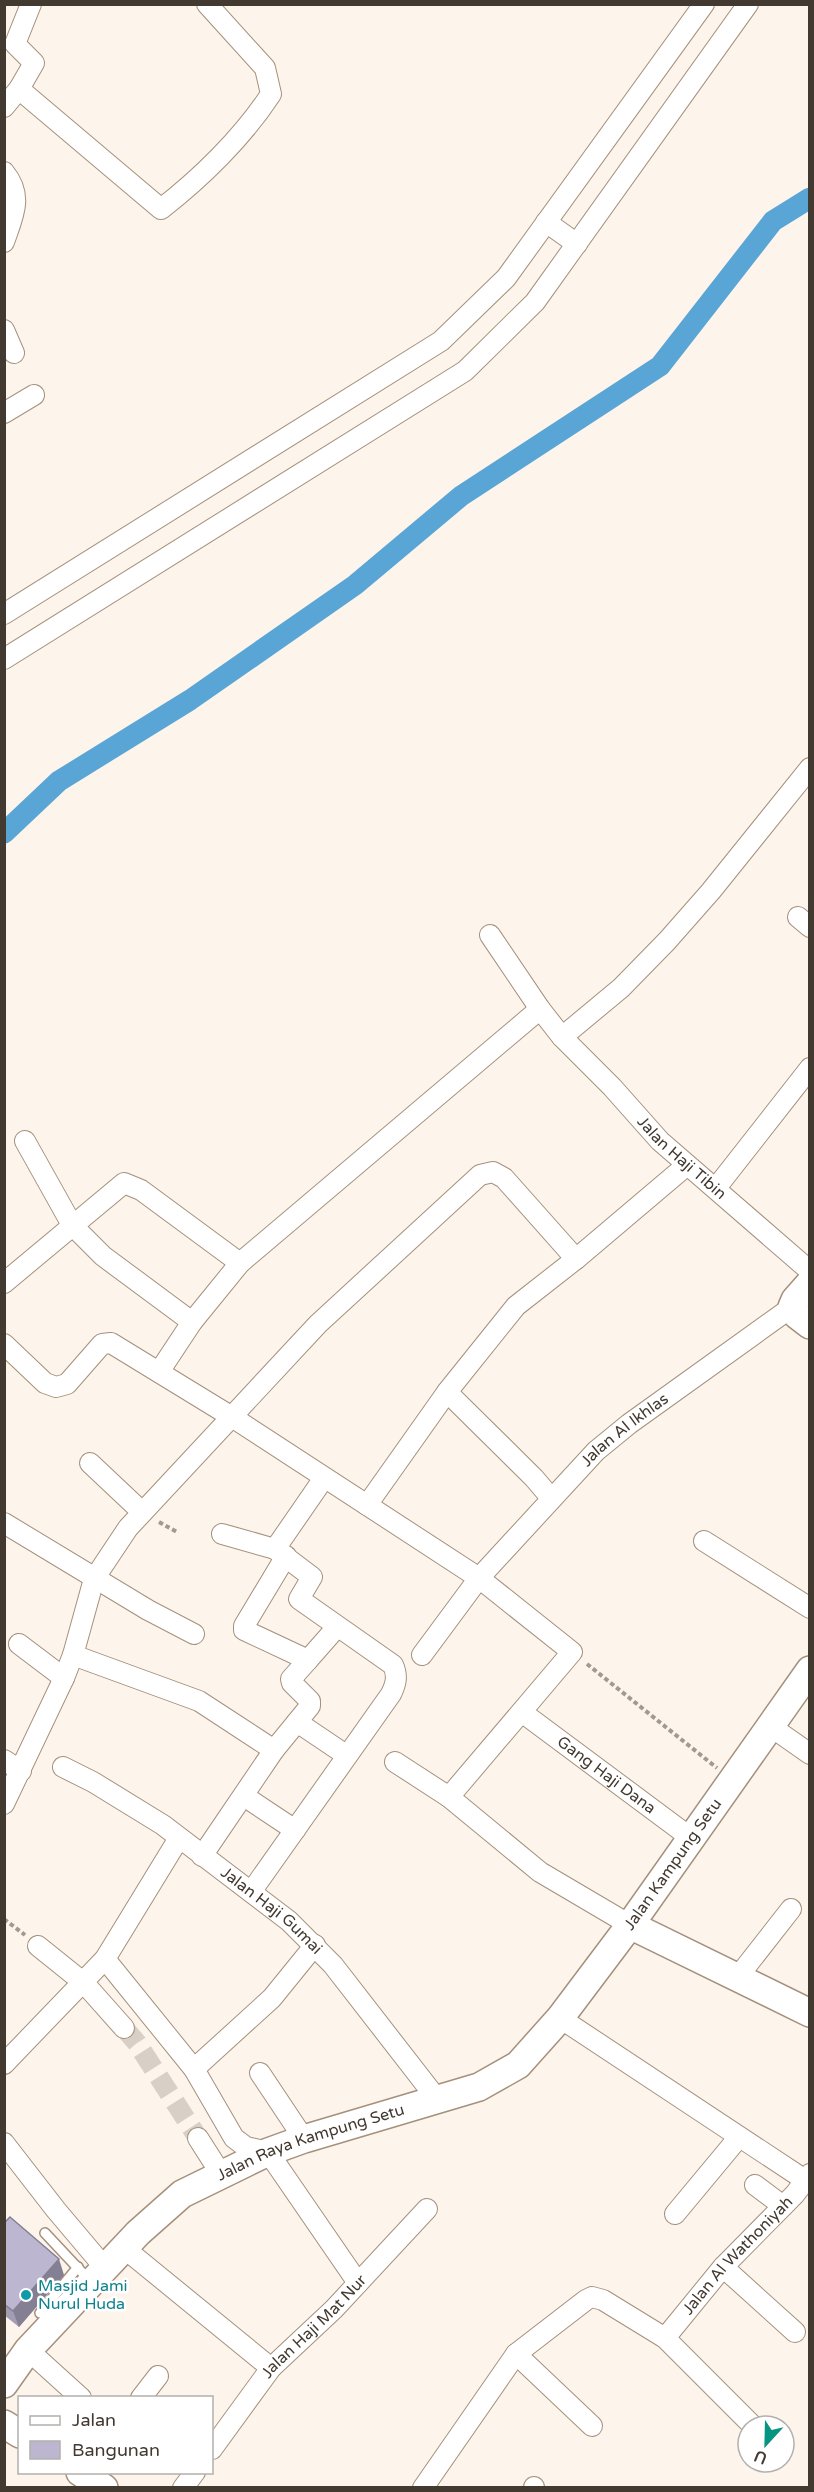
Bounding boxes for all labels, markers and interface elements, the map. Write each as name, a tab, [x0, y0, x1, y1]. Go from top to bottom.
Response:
street label: Jalan Haji Tibin	[633, 1112, 730, 1204]
street label: Jalan Al Ikhlas	[576, 1389, 672, 1471]
street label: Gang Haji Dana	[553, 1732, 660, 1818]
street label: Jalan Kampung Setu	[620, 1795, 726, 1934]
street label: Jalan Haji Gumai	[217, 1863, 327, 1959]
street label: Jalan Raya Kampung Setu	[213, 2100, 407, 2186]
street label: Jalan Al Wathoniyah	[678, 2192, 797, 2319]
street label: Jalan Haji Mat Nur	[257, 2270, 371, 2382]
place label: Masjid Jami Nurul Huda	[38, 2276, 128, 2314]
marker: Masjid Jami Nurul Huda	[19, 2288, 33, 2302]
legend	[18, 2396, 213, 2474]
text: Jalan	[72, 2409, 116, 2431]
north arrow	[736, 2414, 796, 2474]
text: Bangunan	[72, 2439, 160, 2461]
text: U	[751, 2445, 770, 2469]

